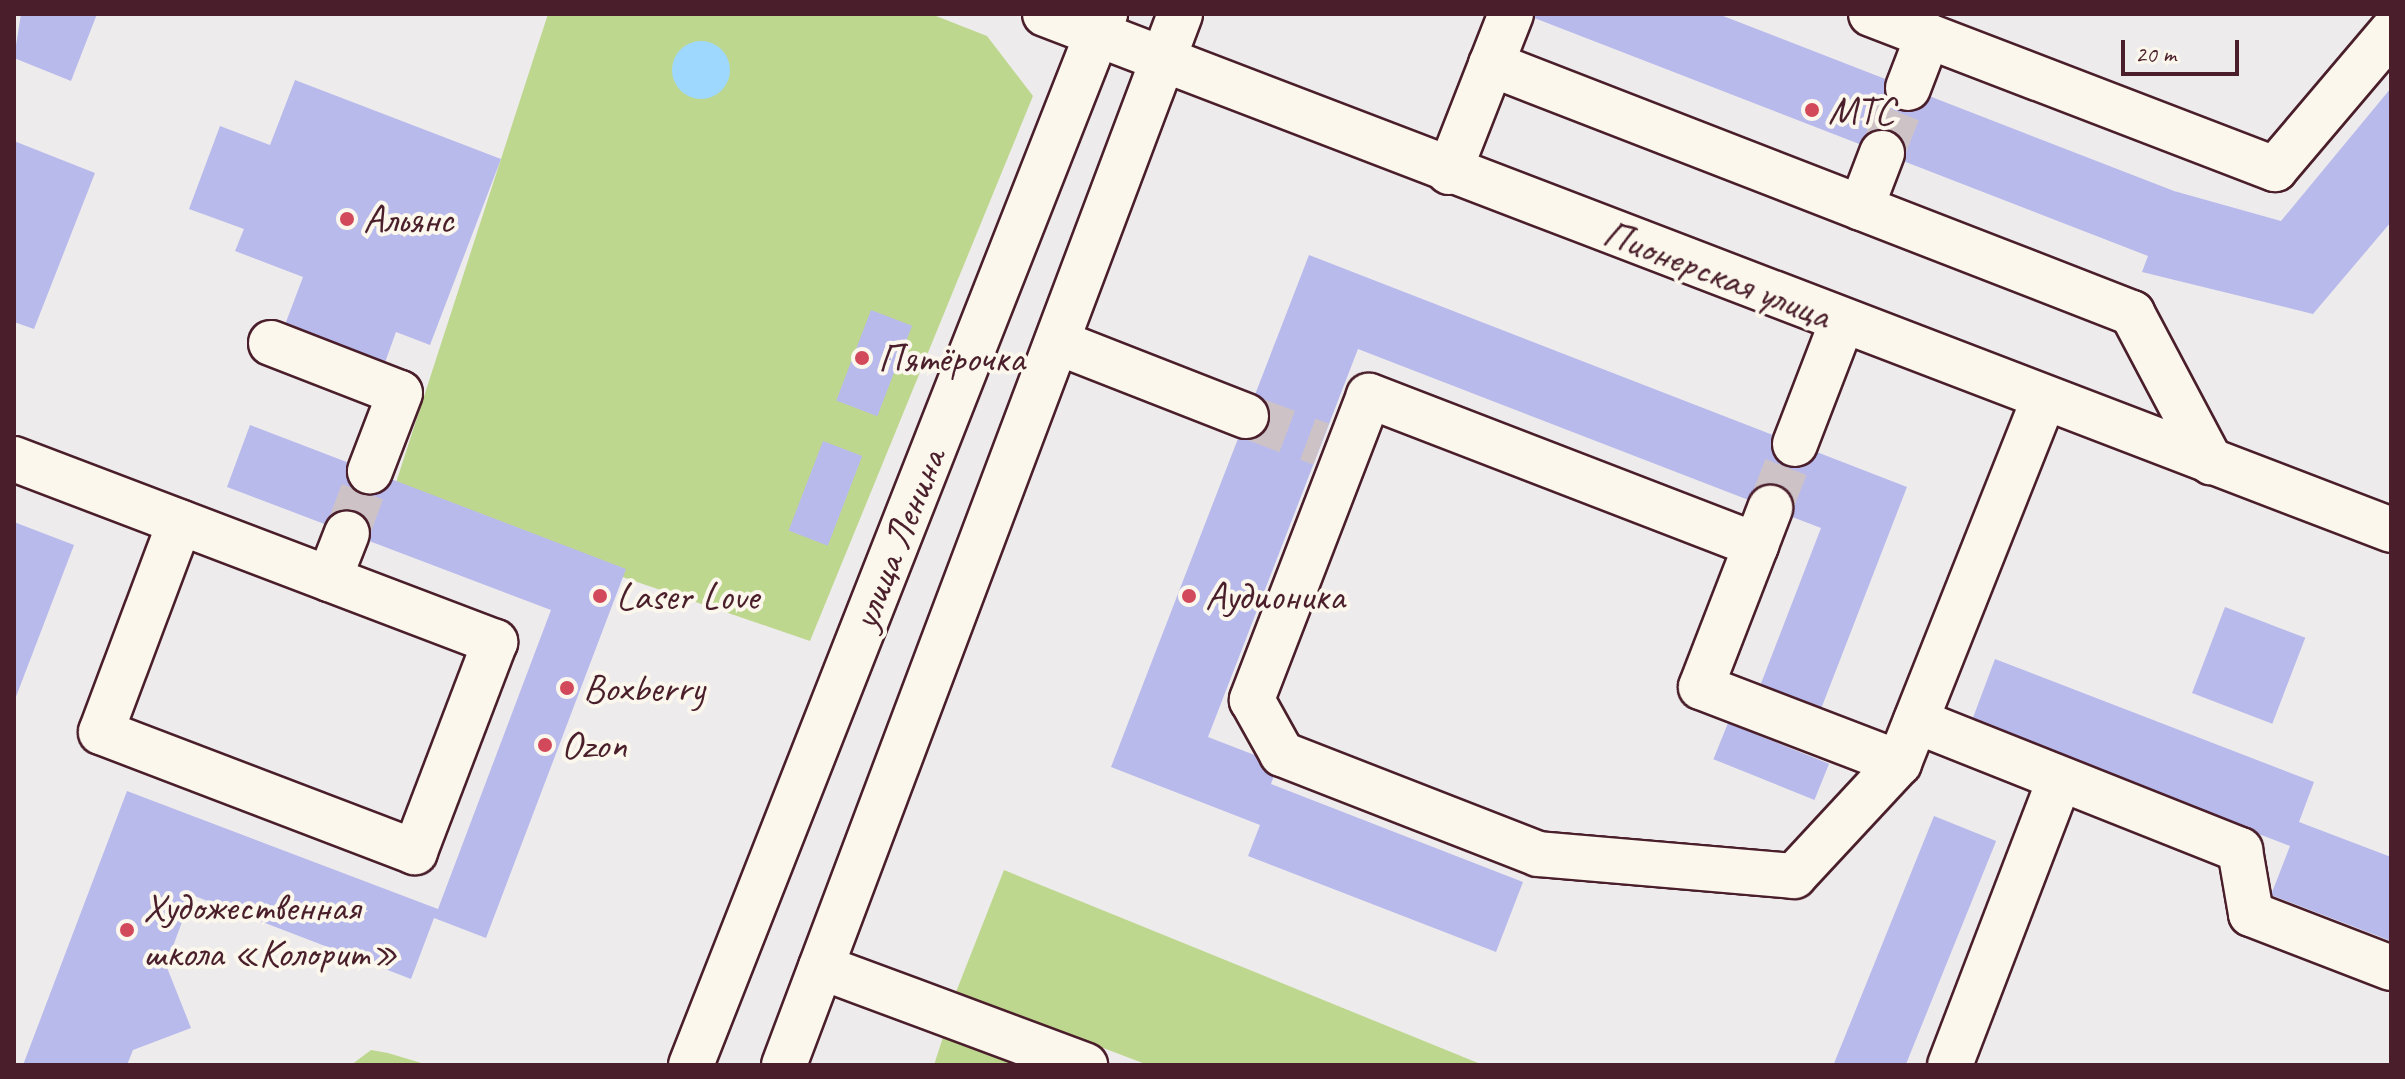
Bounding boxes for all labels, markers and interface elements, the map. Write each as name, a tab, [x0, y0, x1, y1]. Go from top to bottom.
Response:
scale bar	[2125, 24, 2243, 74]
text: 20 m	[2135, 39, 2176, 69]
place label: МТС	[1828, 86, 1894, 134]
marker: МТС	[1803, 101, 1821, 119]
place label: Альянс	[363, 195, 453, 243]
street label: Пионерская улица	[1595, 208, 1839, 340]
marker: Альянс	[338, 210, 356, 228]
place label: Пятёрочка	[878, 334, 1025, 382]
marker: Пятёрочка	[853, 349, 871, 367]
street label: улица Ленина	[840, 442, 956, 636]
place label: Laser Love	[616, 572, 759, 620]
place label: Аудионика	[1205, 572, 1345, 620]
marker: Laser Love	[591, 587, 609, 605]
marker: Аудионика	[1180, 587, 1198, 605]
place label: Boxberry	[583, 664, 704, 712]
marker: Boxberry	[558, 679, 576, 697]
place label: Ozon	[561, 721, 627, 769]
marker: Ozon	[536, 736, 554, 754]
place label: Художественная школа «Колорит»	[143, 883, 398, 977]
marker: Художественная школа «Колорит»	[118, 921, 136, 939]

